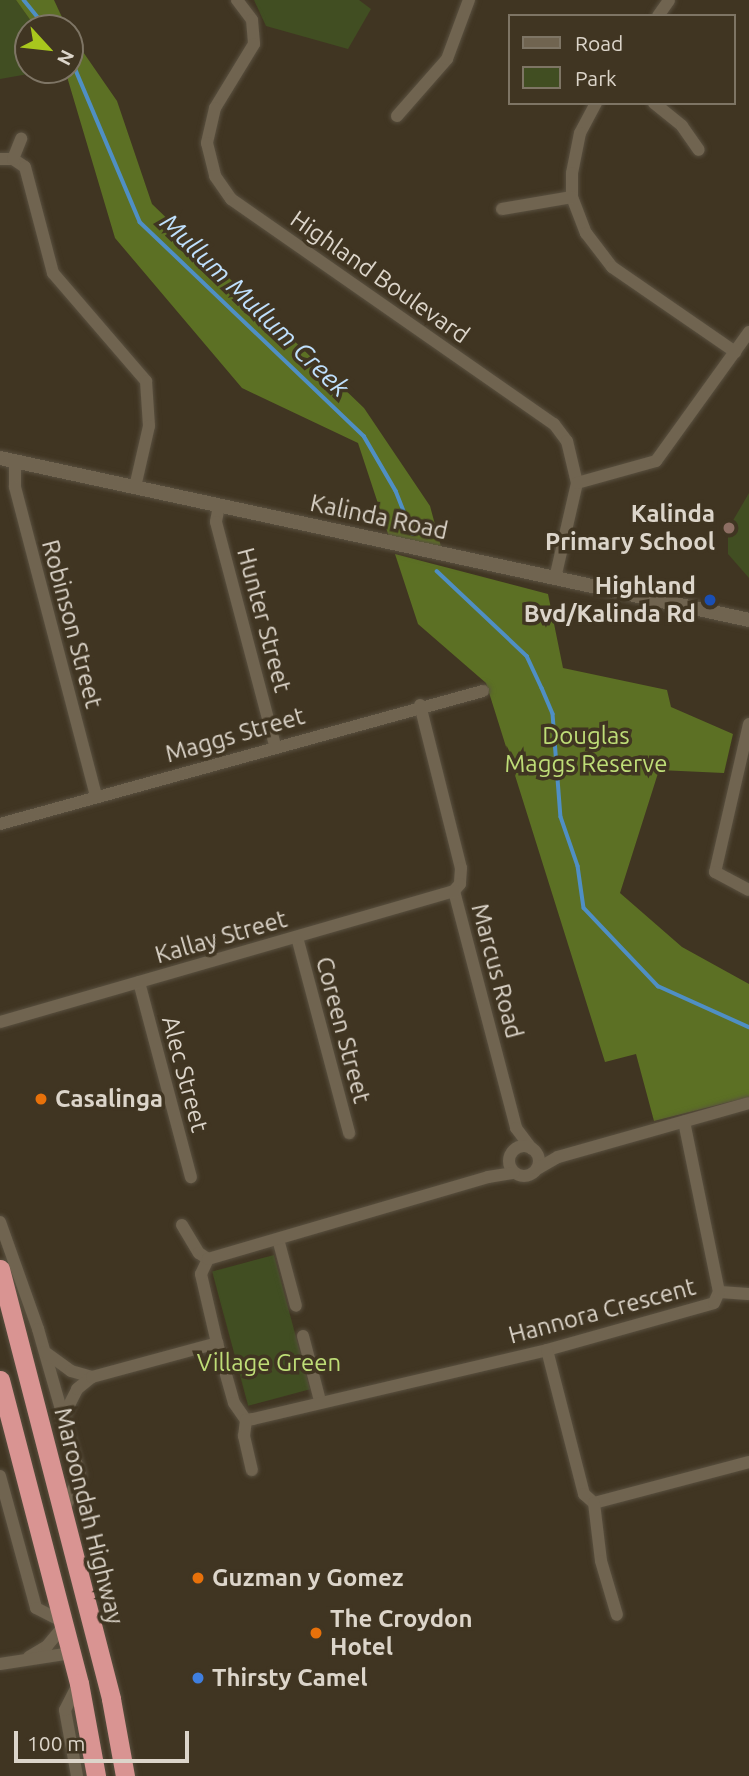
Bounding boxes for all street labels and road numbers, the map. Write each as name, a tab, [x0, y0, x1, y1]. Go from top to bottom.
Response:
street label: Highland Boulevard	[285, 205, 475, 349]
street label: Kalinda Road	[308, 488, 450, 546]
street label: Robinson Street	[36, 537, 108, 711]
street label: Hunter Street	[231, 545, 297, 695]
street label: Maggs Street	[162, 701, 308, 769]
street label: Marcus Road	[465, 900, 529, 1042]
street label: Kallay Street	[152, 904, 290, 970]
street label: Coreen Street	[310, 954, 376, 1106]
street label: Alec Street	[156, 1013, 214, 1135]
street label: Hannora Crescent	[505, 1272, 699, 1350]
street label: Maroondah Highway	[48, 1405, 130, 1627]

